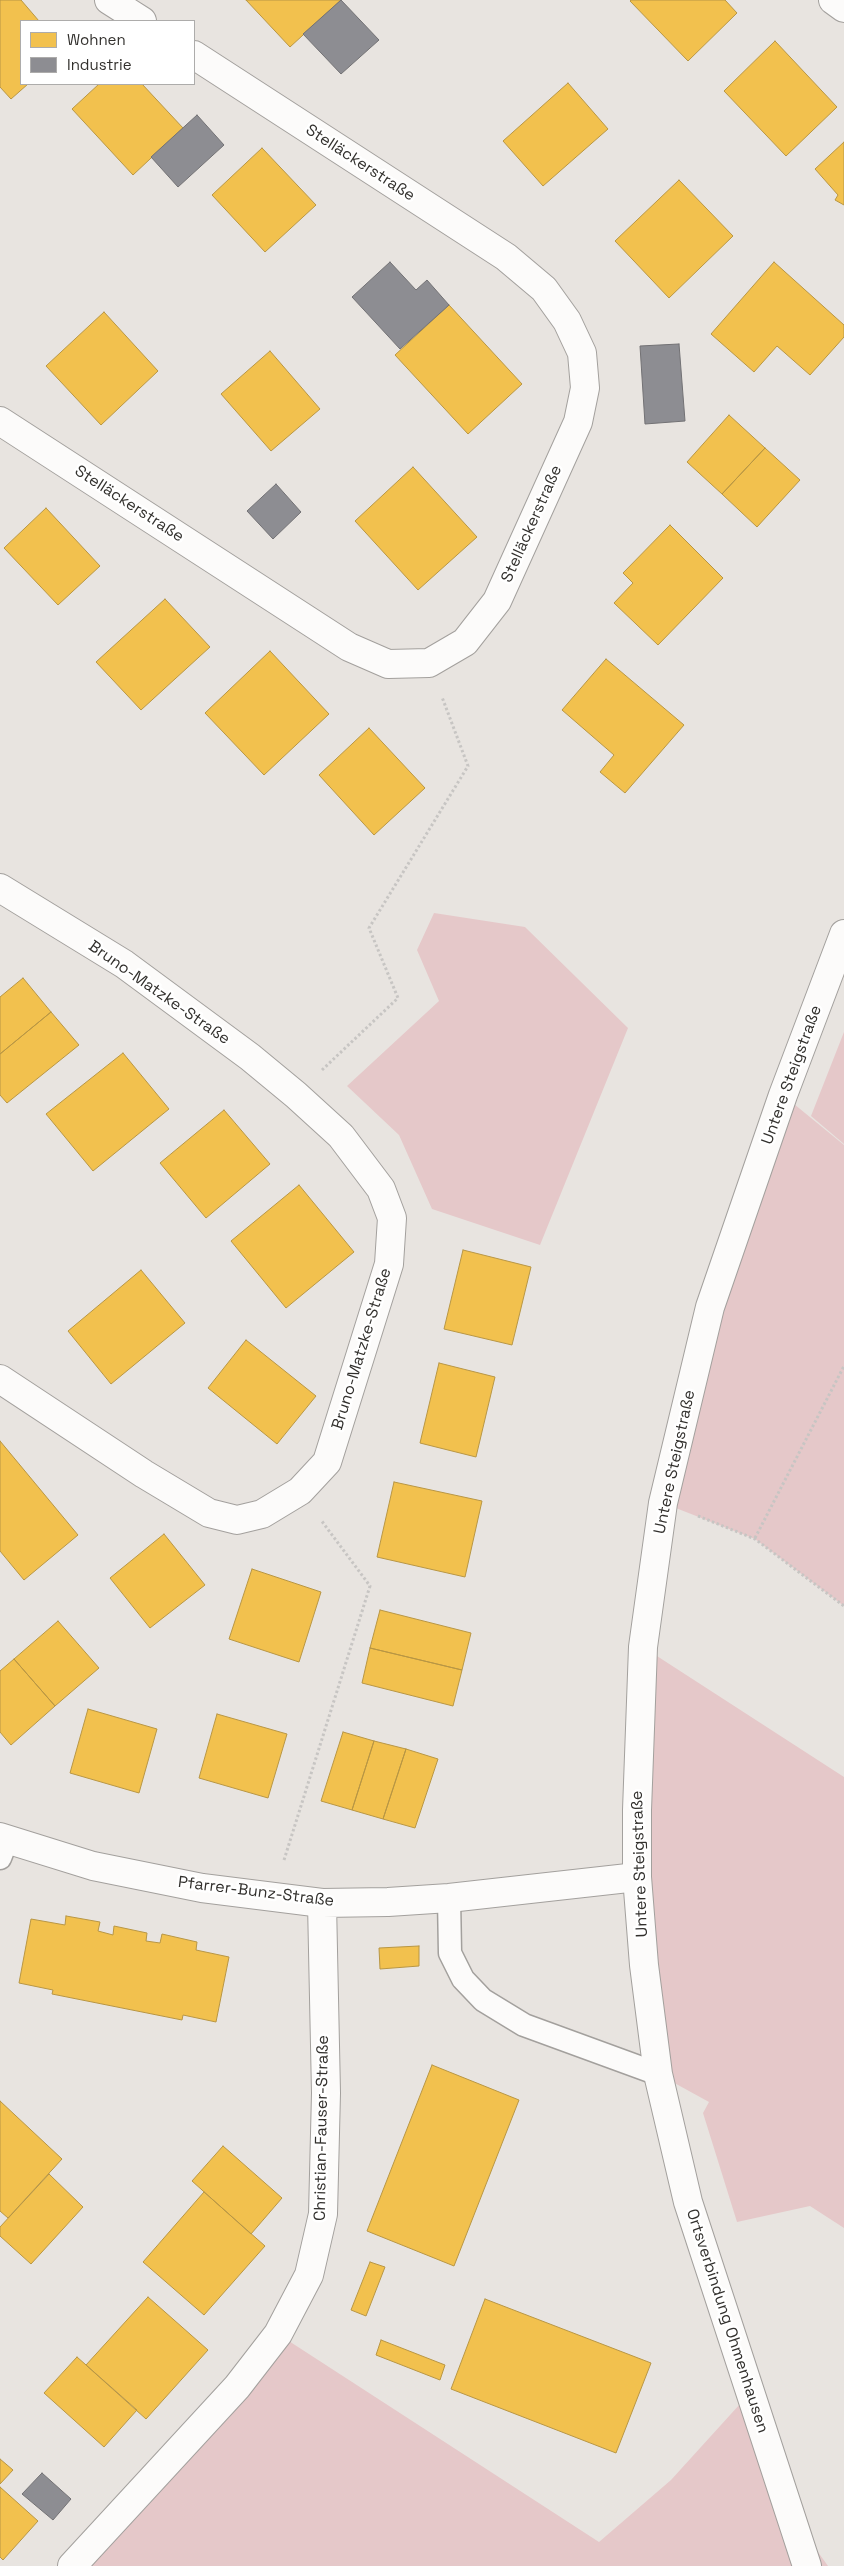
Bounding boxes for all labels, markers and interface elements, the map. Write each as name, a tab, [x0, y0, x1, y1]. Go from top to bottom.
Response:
legend	[20, 20, 195, 85]
text: Wohnen	[67, 30, 126, 49]
text: Industrie	[67, 55, 132, 74]
street label: Stelläckerstraße	[302, 121, 418, 205]
street label: Stelläckerstraße	[71, 462, 187, 546]
street label: Stelläckerstraße	[498, 462, 566, 586]
street label: Bruno-Matzke-Straße	[85, 937, 233, 1049]
street label: Untere Steigstraße	[758, 1003, 826, 1147]
street label: Bruno-Matzke-Straße	[328, 1266, 396, 1432]
street label: Untere Steigstraße	[650, 1388, 700, 1536]
street label: Untere Steigstraße	[628, 1790, 652, 1938]
street label: Pfarrer-Bunz-Straße	[177, 1873, 335, 1911]
street label: Christian-Fauser-Straße	[311, 2035, 333, 2221]
street label: Ortsverbindung Ohmenhausen	[682, 2207, 772, 2435]

